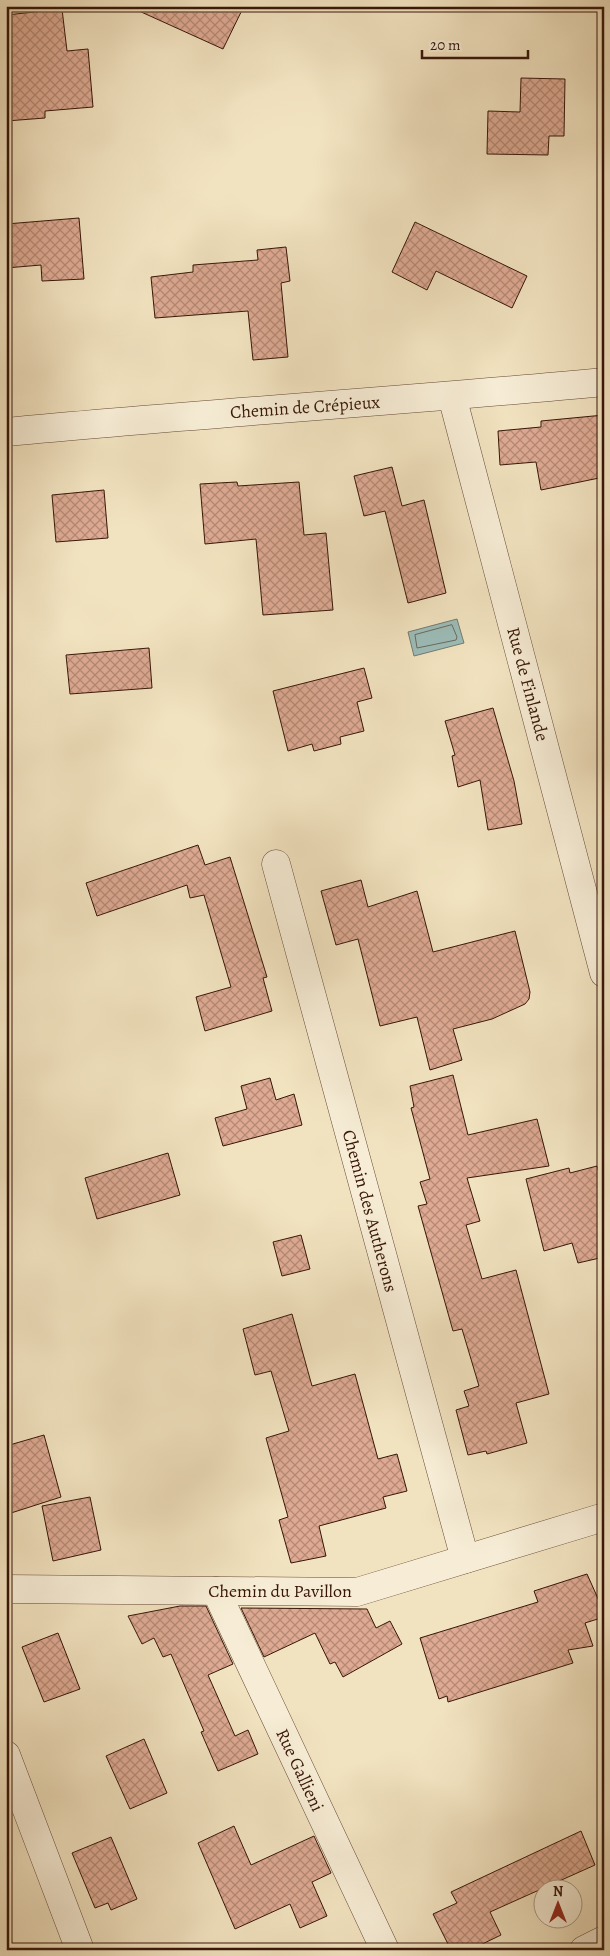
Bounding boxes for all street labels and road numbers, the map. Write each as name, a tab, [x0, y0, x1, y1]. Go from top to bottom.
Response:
street label: Chemin de Crépieux	[229, 390, 381, 424]
street label: Rue de Finlande	[501, 624, 555, 744]
street label: Chemin des Autherons	[337, 1127, 403, 1295]
street label: Chemin du Pavillon	[208, 1579, 352, 1603]
street label: Rue Gallieni	[270, 1725, 330, 1815]

